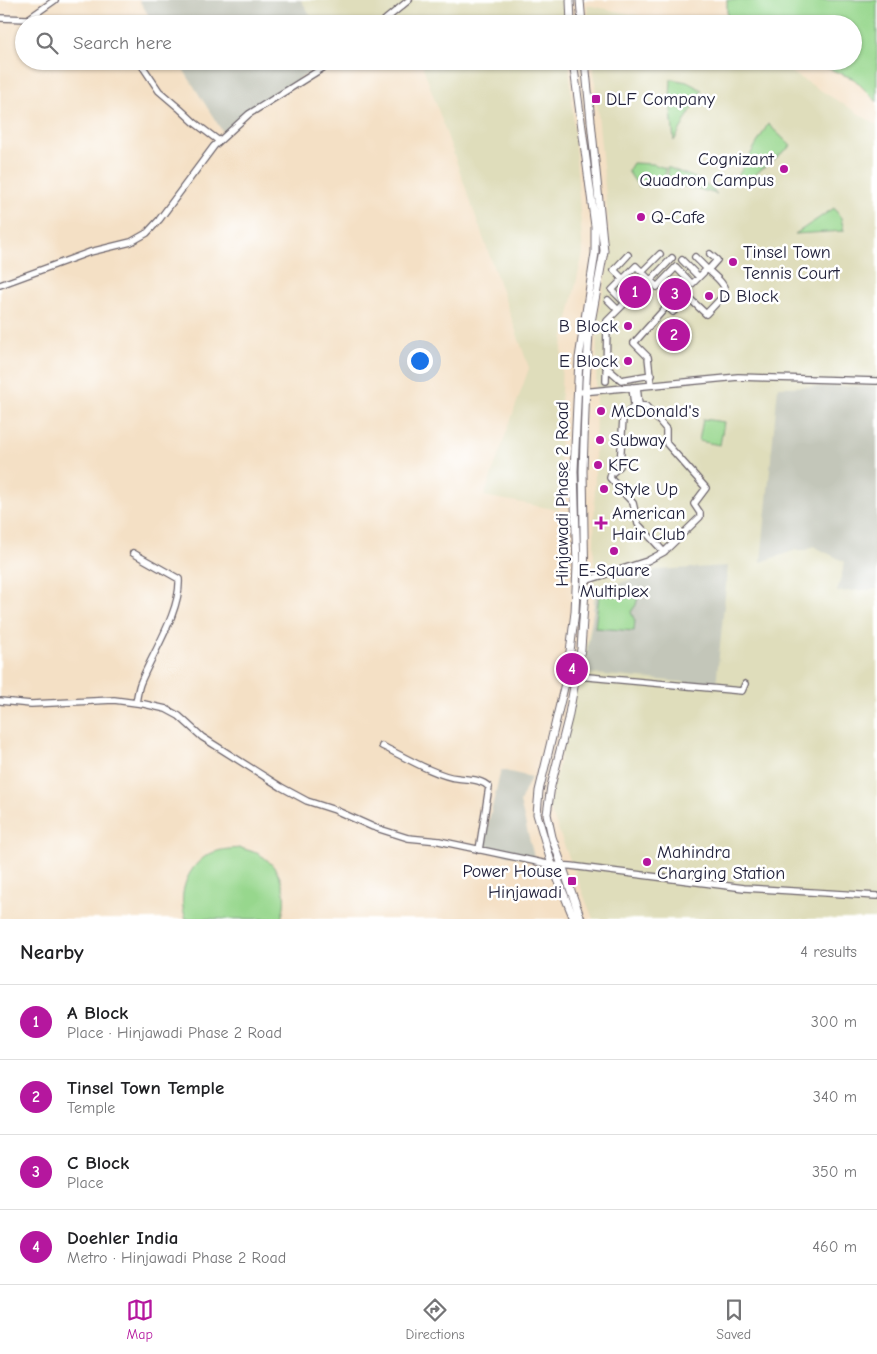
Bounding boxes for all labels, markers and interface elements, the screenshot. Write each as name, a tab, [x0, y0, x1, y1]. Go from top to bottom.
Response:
search box	[15, 15, 862, 70]
icon: search	[33, 29, 61, 57]
text: Search here	[73, 32, 172, 54]
place label: DLF Company	[606, 89, 716, 110]
marker: DLF Company	[590, 93, 602, 105]
place label: Cognizant Quadron Campus	[639, 149, 775, 191]
marker: Cognizant Quadron Campus	[778, 163, 790, 175]
place label: Q-Cafe	[651, 207, 705, 228]
marker: Q-Cafe	[635, 211, 647, 223]
place label: Tinsel Town Tennis Court	[743, 242, 840, 284]
marker: Tinsel Town Tennis Court	[727, 256, 739, 268]
pin: 1	[619, 273, 651, 311]
pin: 3	[659, 275, 691, 313]
place label: D Block	[719, 286, 779, 307]
marker: D Block	[703, 290, 715, 302]
place label: B Block	[559, 316, 618, 337]
pin: 2	[658, 316, 690, 354]
marker: B Block	[622, 320, 634, 332]
your location	[407, 348, 433, 374]
place label: E Block	[559, 351, 618, 372]
marker: E Block	[622, 355, 634, 367]
street label: Hinjawadi Phase 2 Road	[552, 401, 573, 587]
place label: McDonald's	[611, 401, 699, 422]
marker: McDonald's	[595, 405, 607, 417]
place label: Subway	[610, 430, 667, 451]
marker: Subway	[594, 434, 606, 446]
place label: KFC	[608, 455, 639, 476]
marker: KFC	[592, 459, 604, 471]
place label: Style Up	[614, 479, 678, 500]
marker: Style Up	[598, 483, 610, 495]
place label: American Hair Club	[612, 503, 686, 545]
marker: American Hair Club	[594, 516, 608, 530]
marker: E-Square Multiplex	[608, 545, 620, 557]
place label: E-Square Multiplex	[578, 560, 650, 602]
pin: 4	[556, 650, 588, 688]
place label: Mahindra Charging Station	[657, 842, 785, 884]
marker: Mahindra Charging Station	[641, 856, 653, 868]
place label: Power House Hinjawadi	[462, 861, 562, 903]
marker: Power House Hinjawadi	[566, 875, 578, 887]
text: Nearby	[20, 940, 84, 964]
text: 4 results	[800, 943, 857, 961]
text: A Block	[67, 1002, 128, 1024]
text: 1	[33, 1013, 39, 1031]
text: 300 m	[811, 1013, 857, 1031]
text: Place · Hinjawadi Phase 2 Road	[67, 1024, 282, 1042]
text: Tinsel Town Temple	[67, 1077, 224, 1099]
text: 2	[32, 1088, 40, 1106]
text: 340 m	[813, 1088, 857, 1106]
text: Temple	[67, 1099, 115, 1117]
text: C Block	[67, 1152, 129, 1174]
text: 3	[32, 1163, 40, 1181]
text: 350 m	[812, 1163, 857, 1181]
text: Place	[67, 1174, 103, 1192]
text: Doehler India	[67, 1227, 178, 1249]
text: 4	[32, 1238, 40, 1256]
text: 460 m	[812, 1238, 857, 1256]
text: Metro · Hinjawadi Phase 2 Road	[67, 1249, 286, 1267]
tab: Map	[126, 1296, 154, 1343]
tab: Directions	[405, 1296, 465, 1343]
tab: Saved	[716, 1296, 751, 1343]

